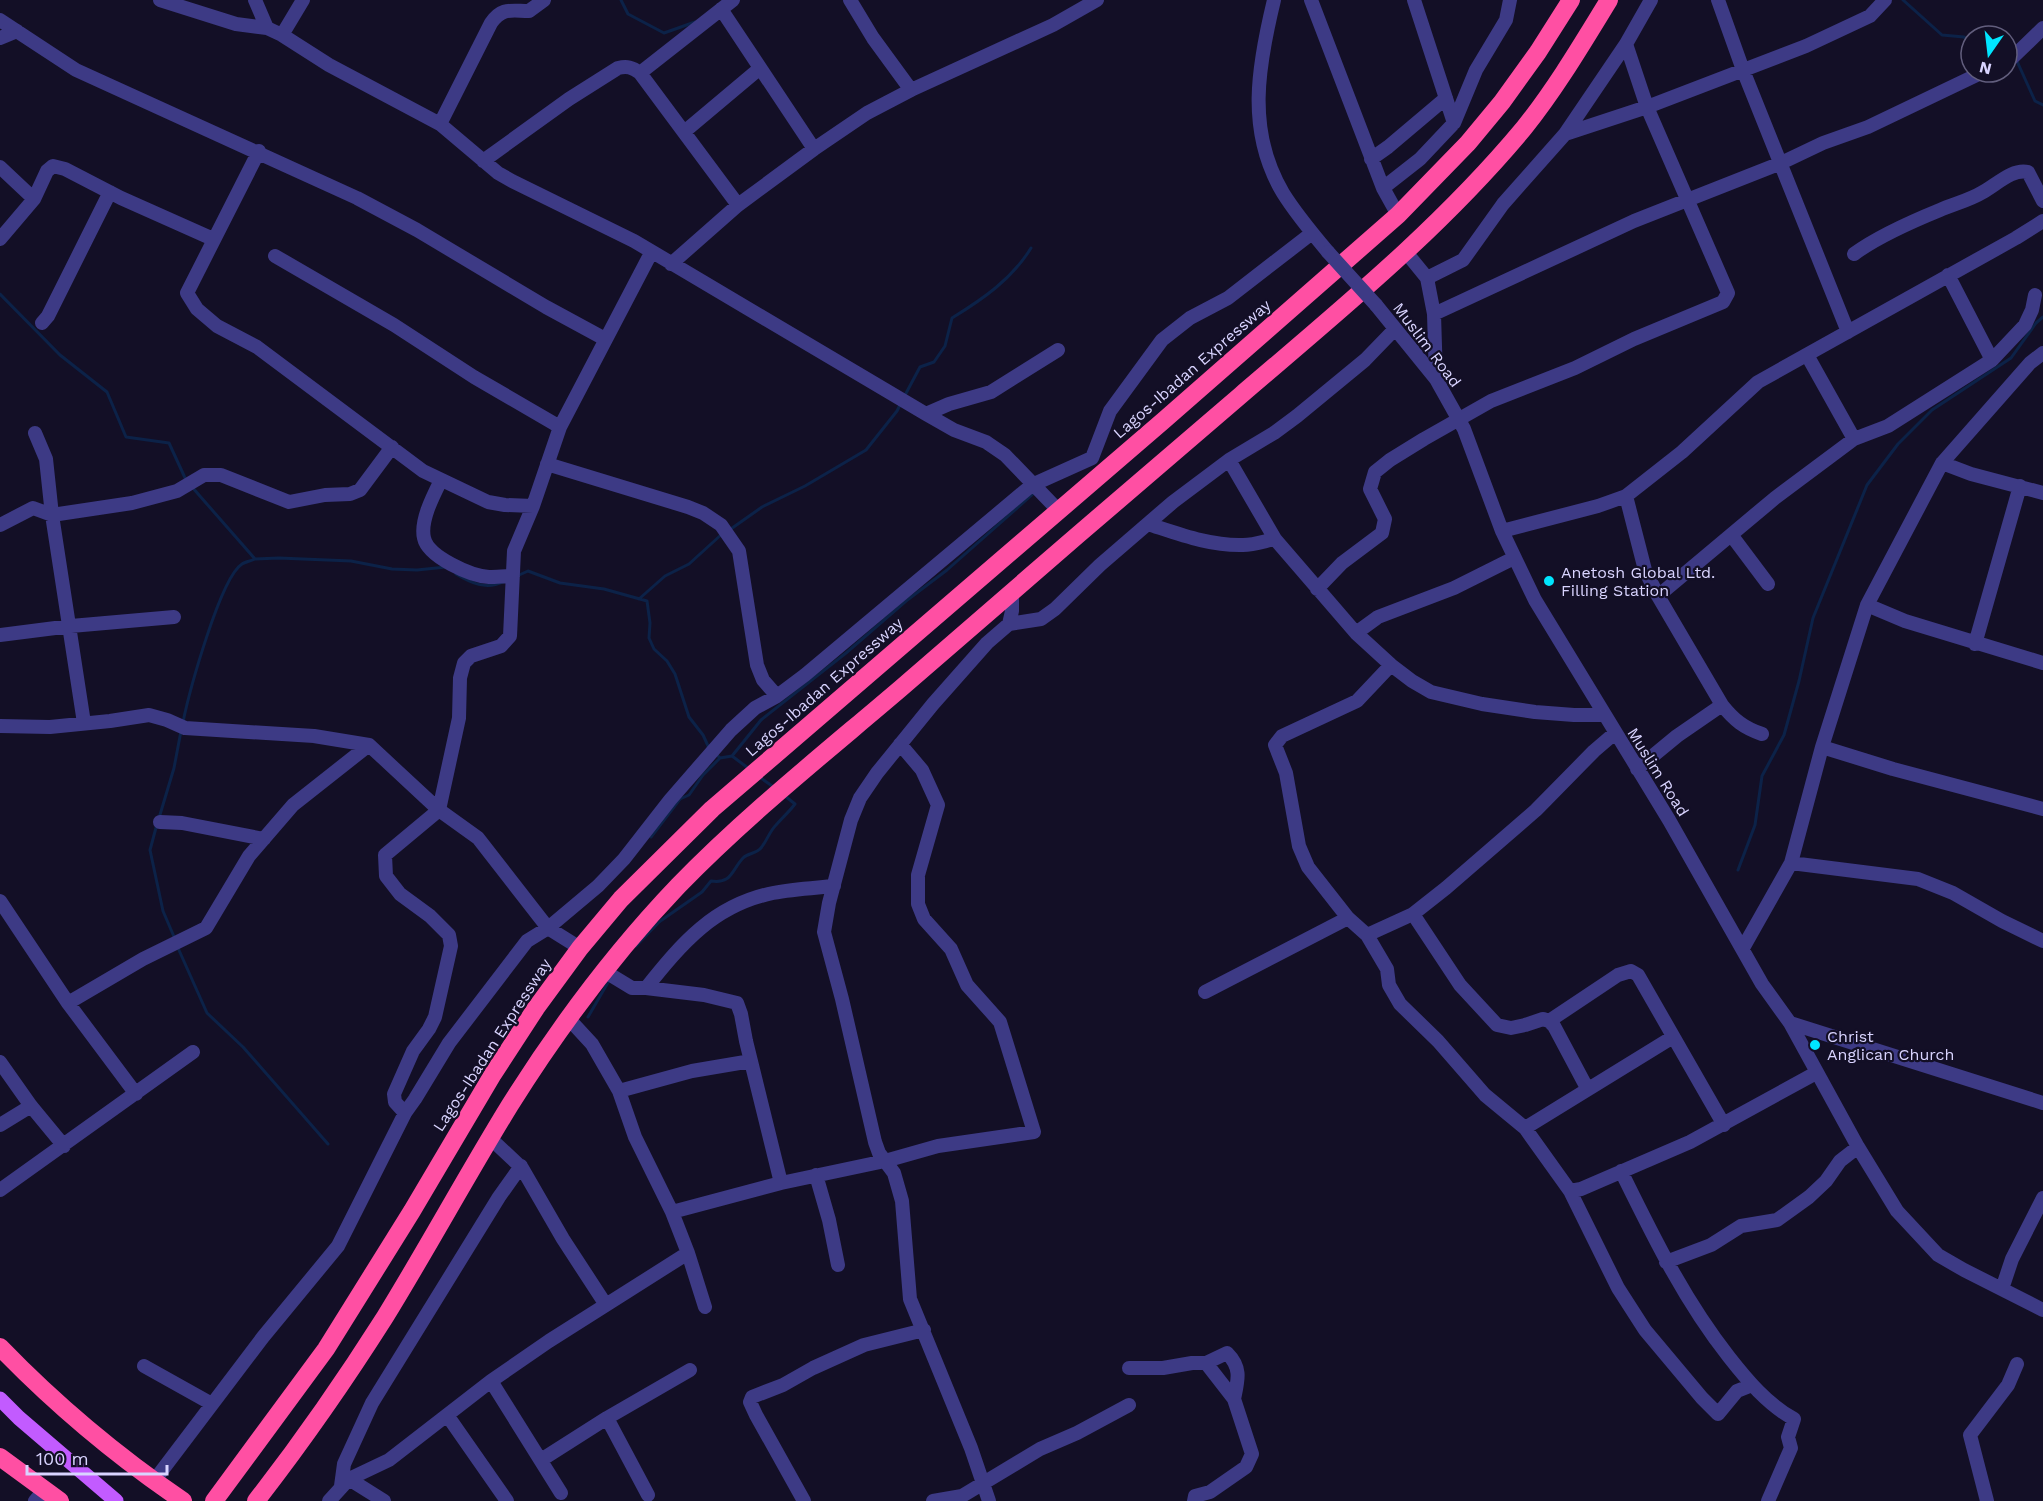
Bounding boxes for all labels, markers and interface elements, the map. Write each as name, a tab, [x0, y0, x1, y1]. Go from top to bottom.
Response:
north arrow	[1959, 24, 2019, 84]
text: N	[1977, 57, 1994, 79]
street label: Lagos-Ibadan Expressway	[1109, 295, 1275, 443]
street label: Muslim Road	[1389, 299, 1465, 391]
place label: Anetosh Global Ltd. Filling Station	[1561, 563, 1715, 600]
marker: Anetosh Global Ltd. Filling Station	[1542, 574, 1556, 588]
street label: Lagos-Ibadan Expressway	[741, 613, 907, 761]
street label: Muslim Road	[1623, 724, 1693, 820]
street label: Lagos-Ibadan Expressway	[429, 954, 555, 1135]
place label: Christ Anglican Church	[1827, 1027, 1954, 1064]
marker: Christ Anglican Church	[1808, 1038, 1822, 1052]
scale bar	[27, 1438, 166, 1476]
text: 100 m	[36, 1448, 89, 1469]

